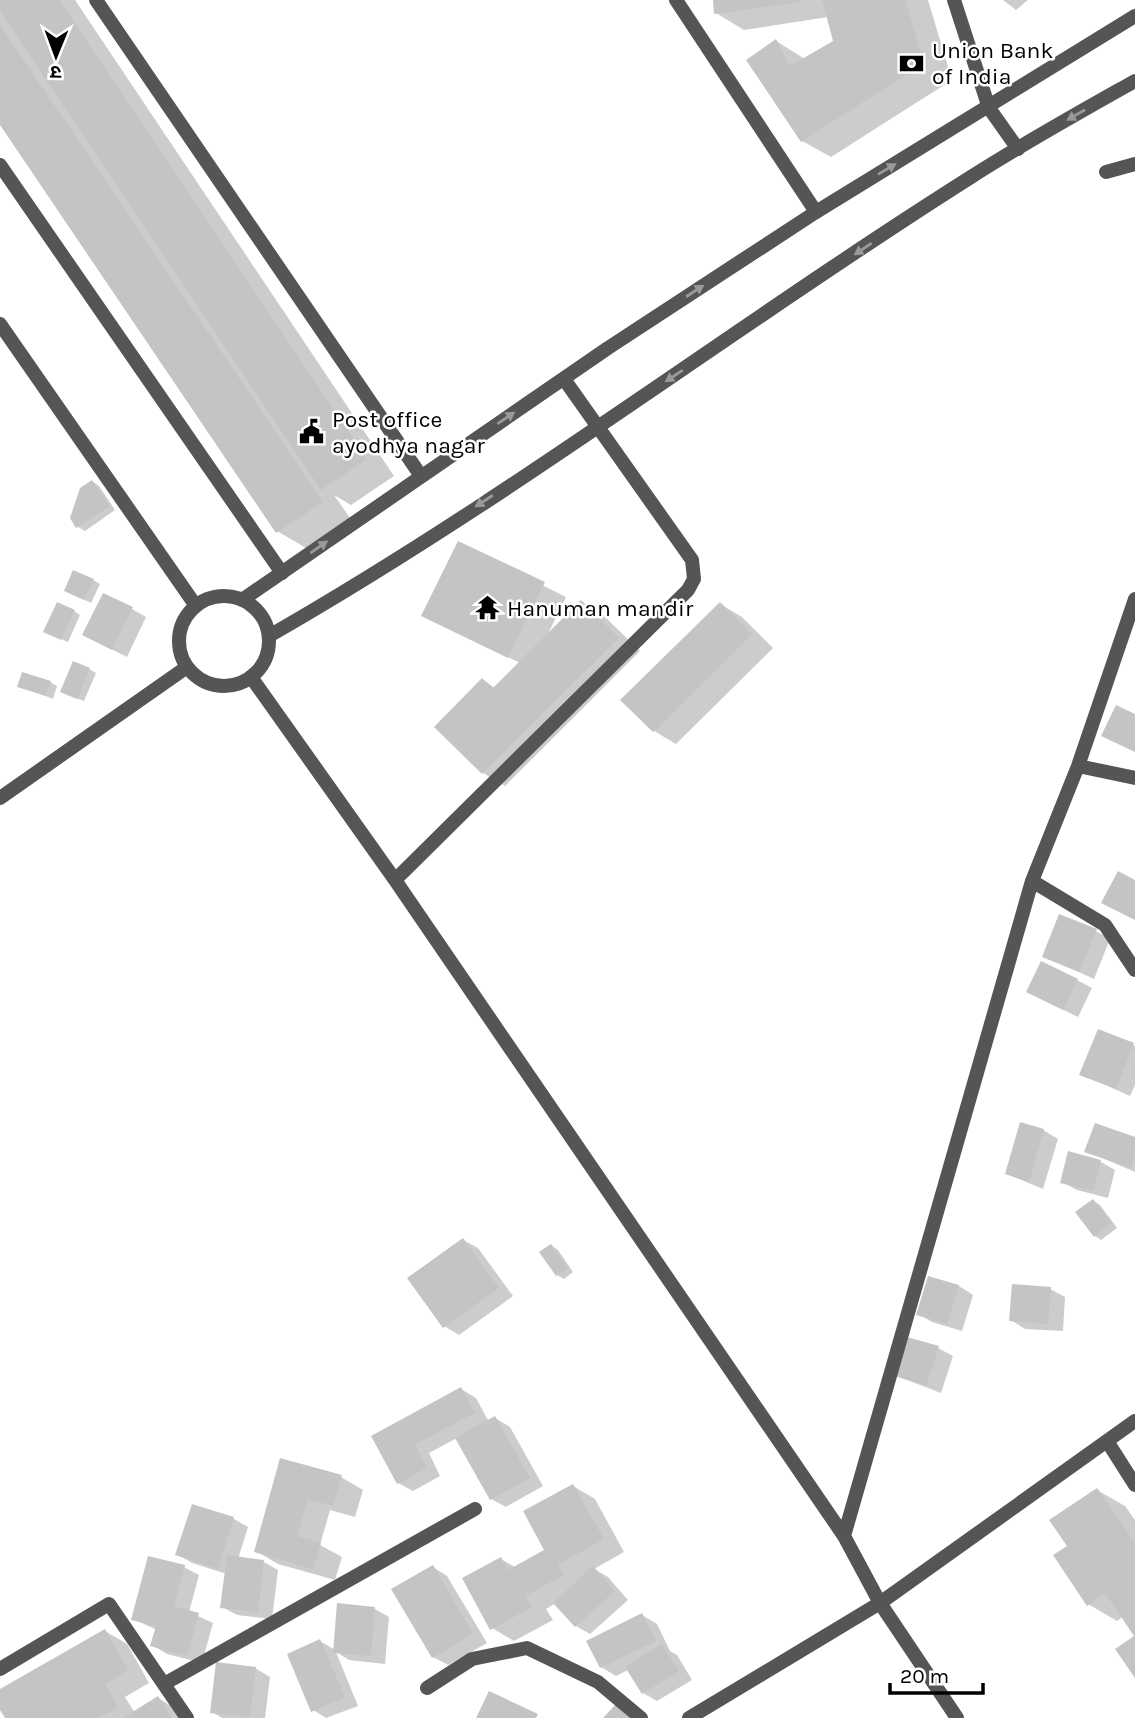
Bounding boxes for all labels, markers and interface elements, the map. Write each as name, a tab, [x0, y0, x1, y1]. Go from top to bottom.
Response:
north arrow	[21, 21, 91, 91]
place label: Union Bank of India	[932, 37, 1054, 90]
bank icon: Union Bank of India	[898, 49, 926, 77]
text: उ	[49, 61, 61, 83]
one-way arrow	[1067, 109, 1086, 121]
one-way arrow	[877, 163, 896, 176]
one-way arrow	[854, 242, 872, 256]
one-way arrow	[685, 285, 705, 298]
one-way arrow	[665, 369, 683, 383]
place label: Post office ayodhya nagar	[332, 406, 485, 459]
one-way arrow	[497, 411, 515, 425]
public building icon: Post office ayodhya nagar	[298, 418, 326, 446]
one-way arrow	[475, 495, 494, 508]
one-way arrow	[309, 541, 328, 554]
temple icon: Hanuman mandir	[473, 594, 501, 622]
place label: Hanuman mandir	[507, 595, 694, 622]
scale bar	[890, 1652, 983, 1696]
text: 20 m	[900, 1664, 949, 1688]

